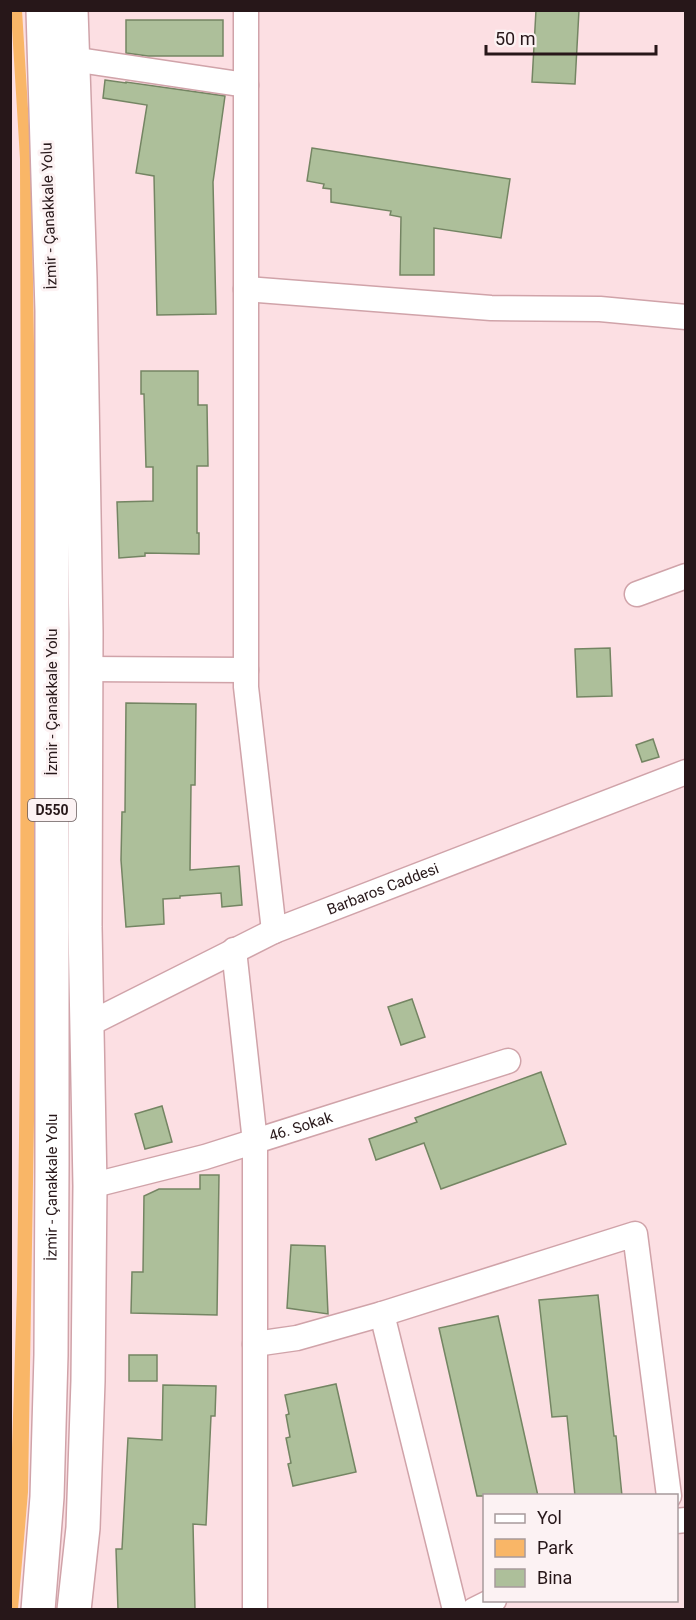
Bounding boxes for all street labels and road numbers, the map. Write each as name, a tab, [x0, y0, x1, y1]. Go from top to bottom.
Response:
street label: İzmir - Çanakkale Yolu	[37, 142, 61, 290]
street label: İzmir - Çanakkale Yolu	[43, 628, 61, 776]
road number: D550	[28, 799, 76, 821]
street label: Barbaros Caddesi	[324, 859, 441, 919]
street label: 46. Sokak	[267, 1108, 335, 1145]
street label: İzmir - Çanakkale Yolu	[42, 1114, 61, 1261]

